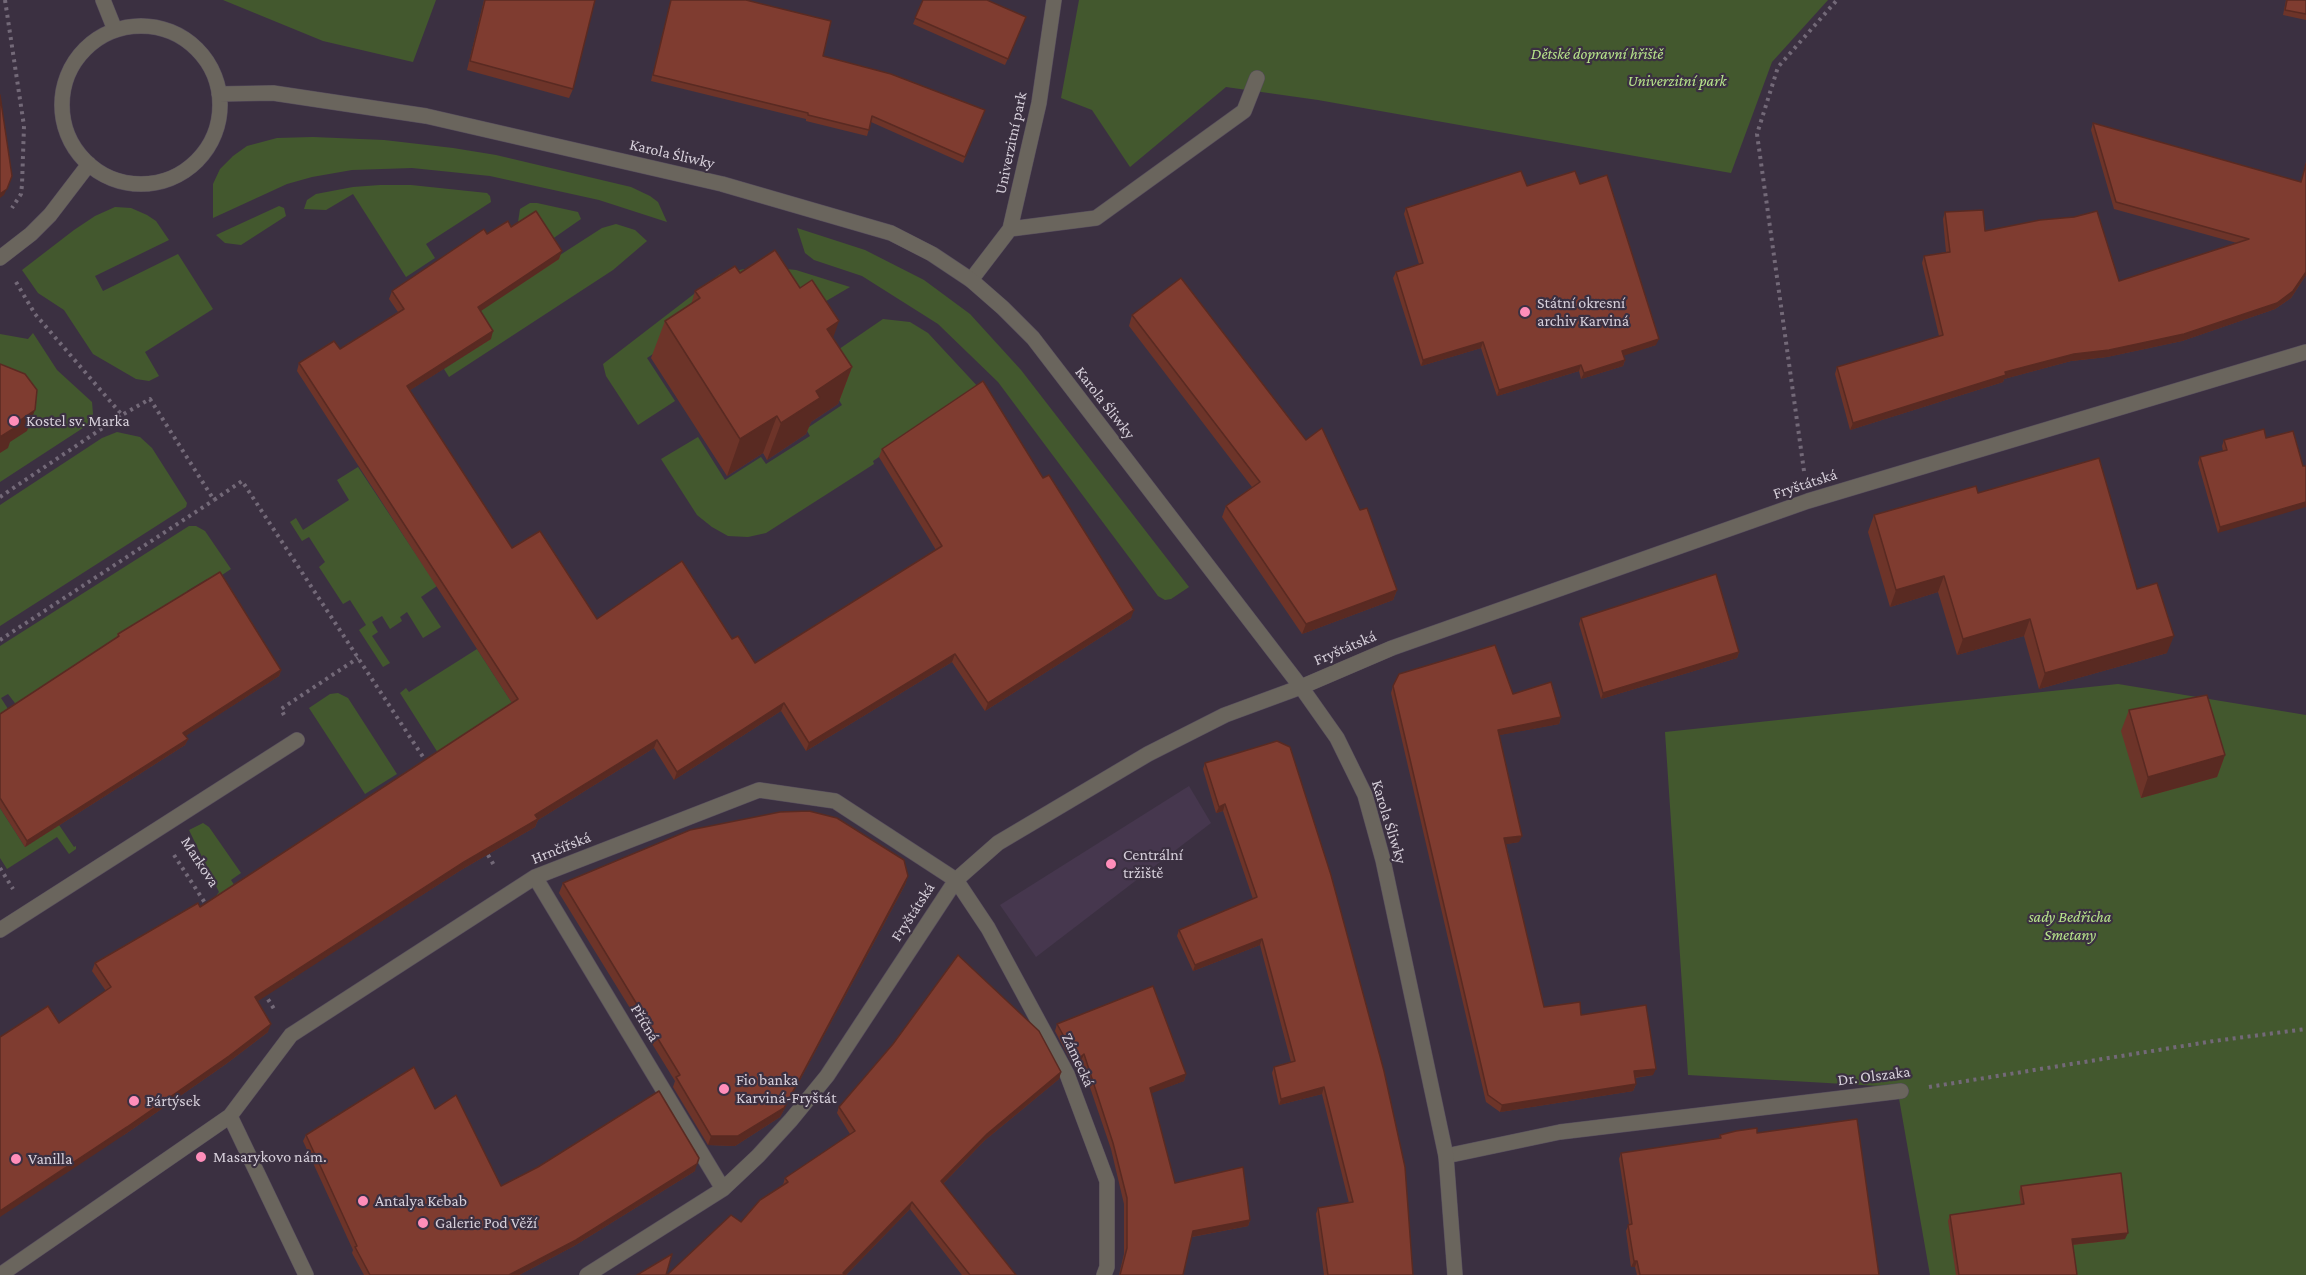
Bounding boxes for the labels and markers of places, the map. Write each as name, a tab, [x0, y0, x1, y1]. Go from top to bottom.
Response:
place label: Státní okresní archiv Karviná	[1537, 293, 1629, 331]
marker: Státní okresní archiv Karviná	[1518, 305, 1532, 319]
place label: Kostel sv. Marka	[26, 411, 130, 431]
marker: Kostel sv. Marka	[7, 414, 21, 428]
place label: Centrální tržiště	[1123, 845, 1183, 883]
marker: Centrální tržiště	[1104, 857, 1118, 871]
place label: Fio banka Karviná-Fryštát	[736, 1070, 837, 1108]
marker: Fio banka Karviná-Fryštát	[717, 1082, 731, 1096]
place label: Pártýsek	[146, 1091, 200, 1111]
marker: Pártýsek	[127, 1094, 141, 1108]
place label: Masarykovo nám.	[213, 1147, 327, 1167]
place label: Vanilla	[28, 1149, 72, 1169]
marker: Masarykovo nám.	[194, 1150, 208, 1164]
marker: Vanilla	[9, 1152, 23, 1166]
place label: Antalya Kebab	[375, 1191, 467, 1211]
marker: Antalya Kebab	[356, 1194, 370, 1208]
place label: Galerie Pod Věží	[435, 1213, 537, 1233]
marker: Galerie Pod Věží	[416, 1216, 430, 1230]

